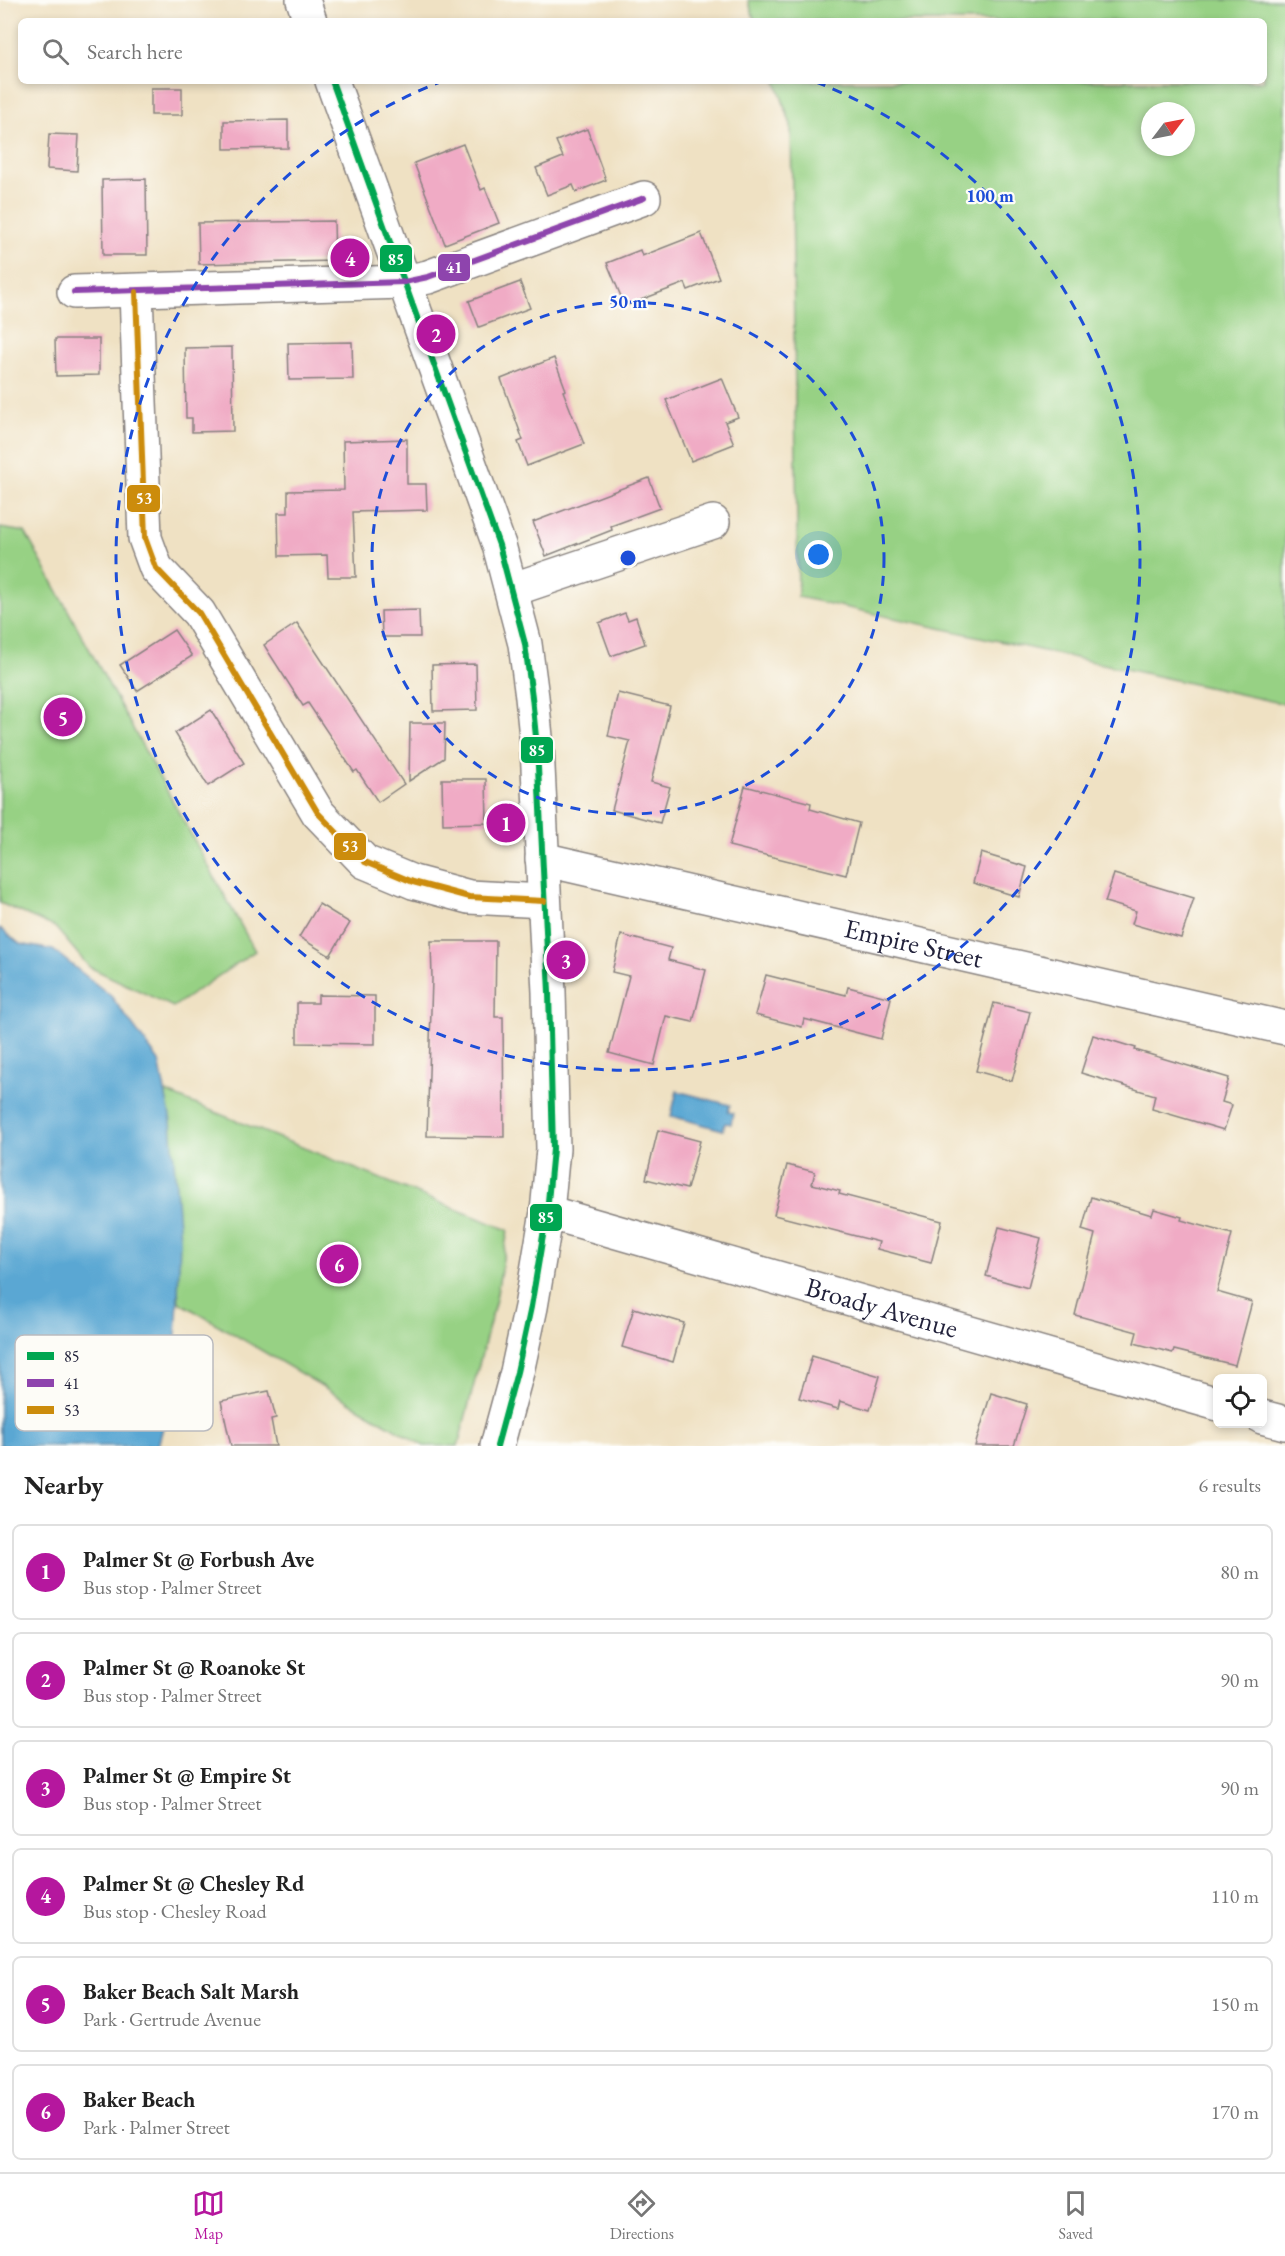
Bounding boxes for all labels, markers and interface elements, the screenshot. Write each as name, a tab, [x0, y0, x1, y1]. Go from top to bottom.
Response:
search box	[18, 18, 1267, 84]
icon: search	[39, 35, 72, 68]
text: Search here	[87, 37, 182, 66]
north arrow	[1141, 102, 1195, 156]
text: 100 m	[966, 184, 1014, 207]
pin: 4	[330, 236, 370, 280]
line badge: 85	[379, 244, 413, 273]
text: 85	[388, 249, 404, 270]
line badge: 41	[437, 253, 471, 282]
text: 41	[446, 257, 462, 278]
text: 50 m	[609, 290, 647, 313]
pin: 2	[416, 312, 456, 356]
line badge: 53	[126, 484, 161, 513]
text: 53	[136, 488, 152, 509]
your location	[804, 540, 833, 569]
centre of rings	[618, 548, 638, 568]
pin: 5	[44, 694, 82, 740]
line badge: 85	[520, 736, 554, 764]
text: 85	[529, 740, 545, 761]
pin: 1	[486, 800, 526, 846]
line badge: 53	[333, 832, 367, 861]
text: 53	[342, 836, 358, 857]
street label: Empire Street	[841, 910, 987, 976]
pin: 3	[546, 938, 586, 982]
line badge: 85	[529, 1203, 563, 1232]
text: 85	[538, 1207, 554, 1228]
pin: 6	[320, 1242, 358, 1286]
street label: Broady Avenue	[801, 1269, 962, 1346]
legend	[15, 1335, 213, 1431]
text: 85	[64, 1346, 79, 1367]
text: 41	[64, 1373, 79, 1394]
map controls	[1213, 1374, 1267, 1428]
button: locate	[1213, 1374, 1267, 1428]
text: 53	[64, 1400, 80, 1421]
text: Nearby	[24, 1468, 104, 1502]
text: 6 results	[1198, 1472, 1261, 1498]
text: Palmer St @ Forbush Ave	[83, 1545, 314, 1574]
text: 1	[40, 1559, 51, 1585]
text: 80 m	[1220, 1559, 1259, 1585]
text: Bus stop · Palmer Street	[83, 1574, 262, 1600]
text: Palmer St @ Roanoke St	[83, 1653, 305, 1682]
text: 2	[40, 1667, 51, 1693]
text: 90 m	[1220, 1667, 1259, 1693]
text: Bus stop · Palmer Street	[83, 1682, 262, 1708]
text: Palmer St @ Empire St	[83, 1761, 291, 1790]
text: 3	[40, 1775, 51, 1801]
text: 90 m	[1220, 1775, 1259, 1801]
text: Bus stop · Palmer Street	[83, 1790, 262, 1816]
text: Palmer St @ Chesley Rd	[83, 1869, 304, 1898]
text: 4	[40, 1883, 51, 1909]
text: 110 m	[1211, 1883, 1259, 1909]
text: Bus stop · Chesley Road	[83, 1898, 267, 1924]
text: Baker Beach Salt Marsh	[83, 1977, 299, 2006]
text: 5	[40, 1991, 51, 2017]
text: 150 m	[1211, 1991, 1259, 2017]
text: Park · Gertrude Avenue	[83, 2006, 261, 2032]
text: Baker Beach	[83, 2085, 195, 2114]
text: 6	[40, 2099, 51, 2125]
text: 170 m	[1211, 2099, 1259, 2125]
text: Park · Palmer Street	[83, 2114, 230, 2140]
tab: Map	[192, 2187, 225, 2244]
tab: Directions	[610, 2187, 674, 2244]
tab: Saved	[1058, 2187, 1093, 2244]

